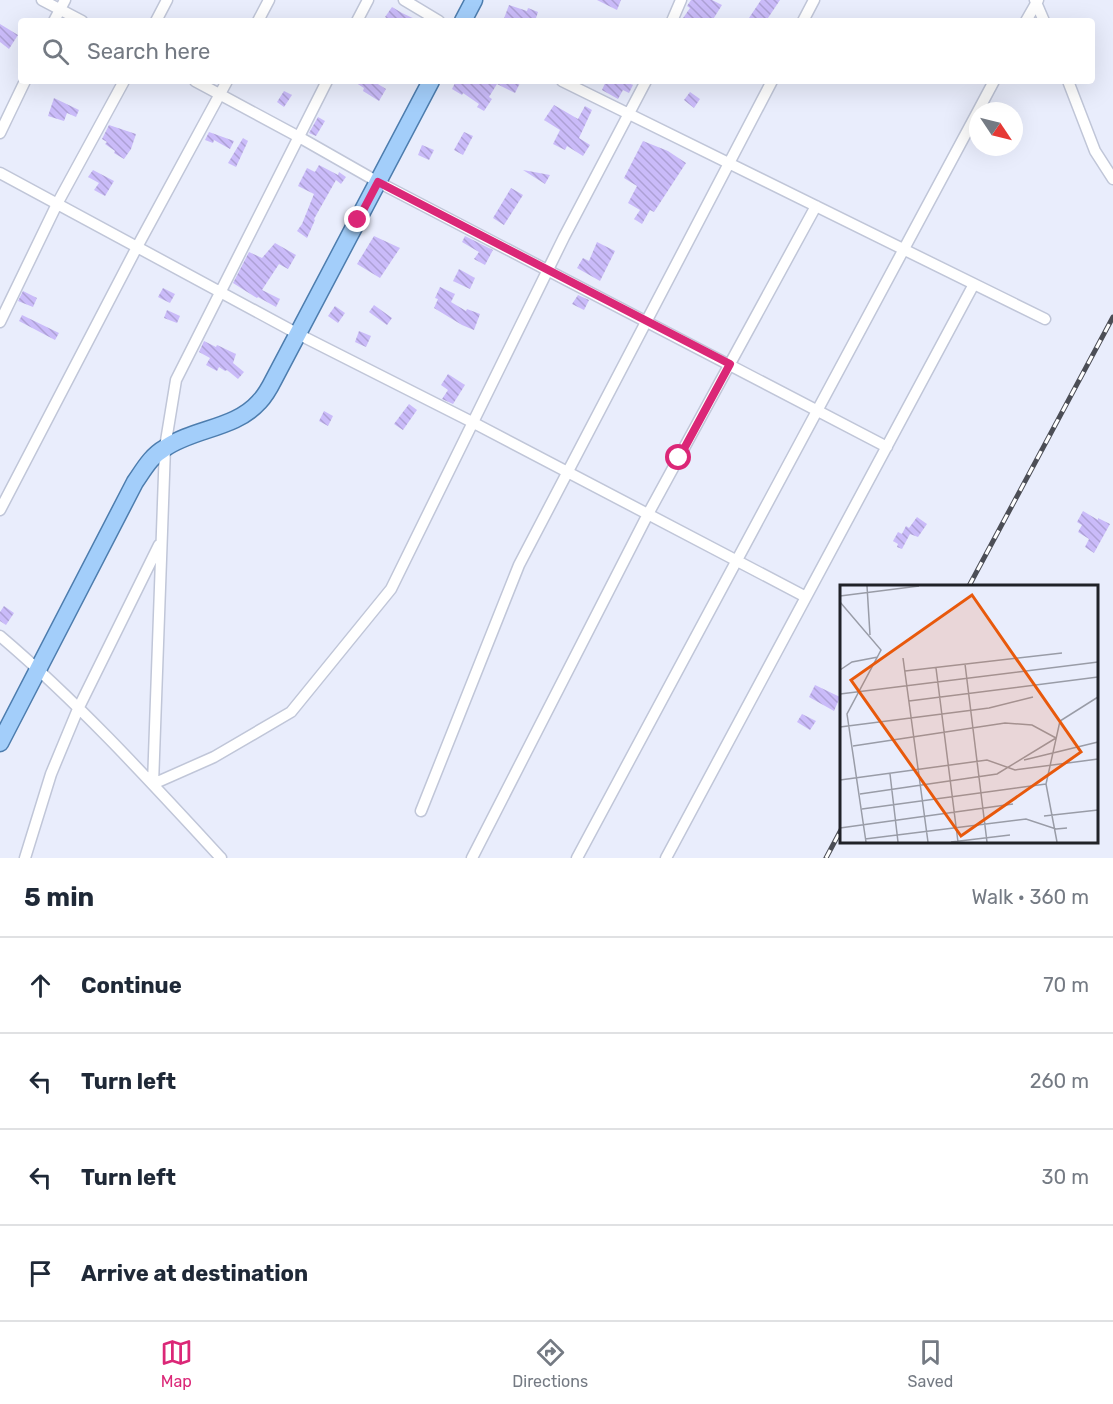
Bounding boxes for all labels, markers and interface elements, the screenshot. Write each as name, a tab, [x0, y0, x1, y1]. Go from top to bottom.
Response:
search box	[18, 18, 1095, 84]
icon: search	[39, 35, 72, 68]
text: Search here	[87, 38, 210, 65]
north arrow	[969, 102, 1023, 156]
route end	[344, 206, 370, 232]
route start	[665, 444, 691, 470]
inset map	[840, 585, 1098, 843]
text: 5 min	[24, 882, 94, 913]
text: Walk · 360 m	[972, 885, 1089, 909]
icon: ahead	[24, 969, 57, 1002]
text: Continue	[81, 972, 182, 999]
text: 70 m	[1043, 973, 1089, 997]
icon: left	[24, 1065, 57, 1098]
text: Turn left	[81, 1068, 176, 1095]
text: 260 m	[1030, 1069, 1089, 1093]
icon: left	[24, 1161, 57, 1194]
text: Turn left	[81, 1164, 176, 1191]
text: 30 m	[1042, 1165, 1089, 1189]
icon: arrive	[24, 1257, 57, 1290]
text: Arrive at destination	[81, 1260, 308, 1287]
tab: Map	[160, 1336, 193, 1391]
tab: Directions	[512, 1336, 588, 1391]
tab: Saved	[908, 1336, 953, 1391]

